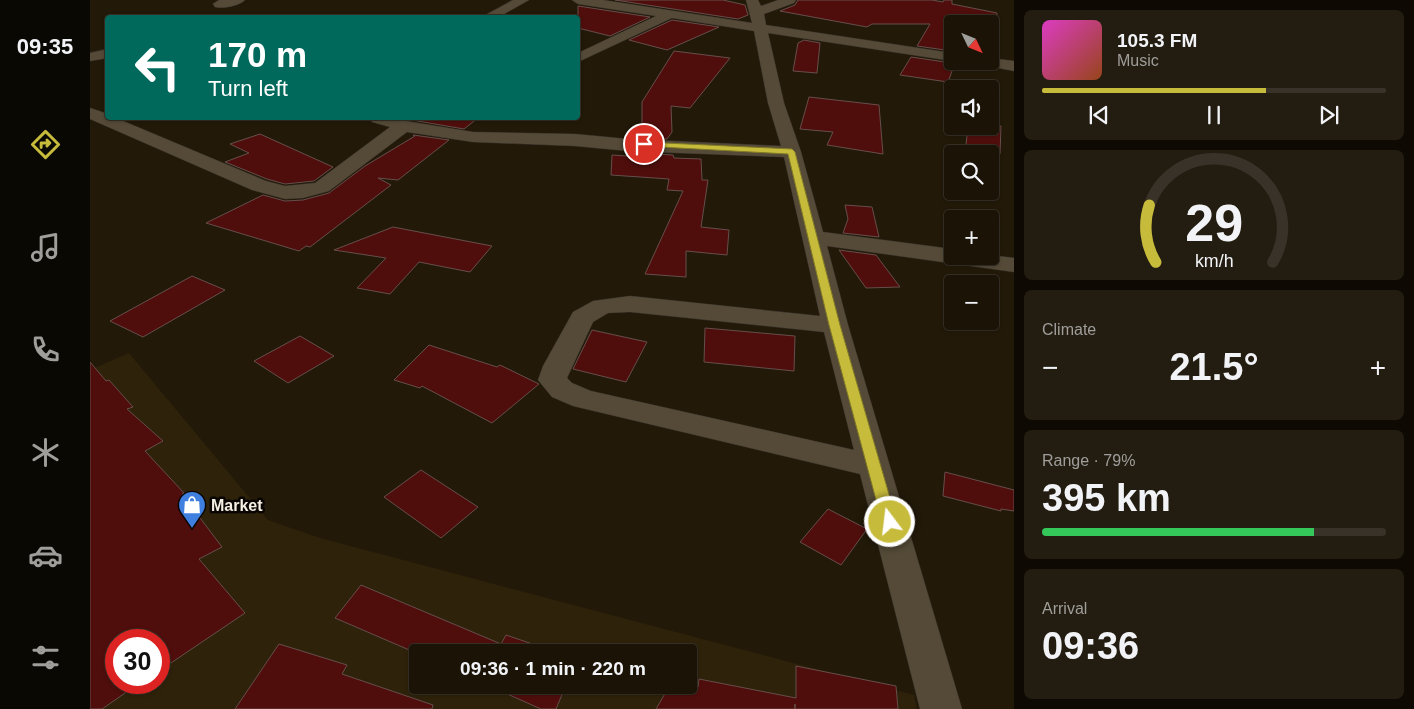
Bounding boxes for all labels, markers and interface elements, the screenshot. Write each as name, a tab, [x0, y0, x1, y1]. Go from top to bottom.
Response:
north arrow	[944, 15, 999, 70]
map controls	[944, 15, 999, 330]
text: 105.3 FM	[1117, 30, 1197, 51]
text: 09:35	[17, 34, 73, 59]
icon: left	[125, 35, 190, 100]
text: 170 m	[208, 35, 307, 74]
text: Music	[1117, 52, 1159, 69]
text: Turn left	[208, 76, 288, 101]
button: sound	[944, 80, 999, 135]
icon: previous	[1085, 101, 1113, 129]
icon: pause	[1200, 101, 1228, 129]
icon: next	[1315, 101, 1343, 129]
pin	[623, 123, 665, 165]
icon: directions	[28, 127, 63, 162]
icon: arrive	[630, 130, 658, 158]
button: search	[944, 145, 999, 200]
text: 29	[1185, 194, 1243, 252]
button: +	[944, 210, 999, 265]
icon: music	[28, 230, 63, 265]
text: km/h	[1195, 251, 1233, 271]
button: −	[944, 275, 999, 330]
text: Climate	[1042, 321, 1096, 338]
icon: phone	[28, 332, 63, 367]
text: 21.5°	[1169, 346, 1259, 388]
text: −	[1042, 352, 1058, 383]
text: +	[1370, 352, 1386, 383]
icon: climate	[28, 435, 63, 470]
text: Range · 79%	[1042, 452, 1135, 469]
text: 395 km	[1042, 477, 1171, 519]
shop icon: Market	[177, 490, 207, 529]
position arrow	[863, 495, 915, 547]
place label: Market	[211, 497, 263, 514]
icon: car	[28, 538, 63, 573]
text: Arrival	[1042, 600, 1087, 617]
text: 09:36	[1042, 625, 1139, 667]
speed limit sign: 30	[105, 629, 170, 694]
icon: filters	[28, 640, 63, 675]
text: 09:36 · 1 min · 220 m	[460, 658, 646, 679]

